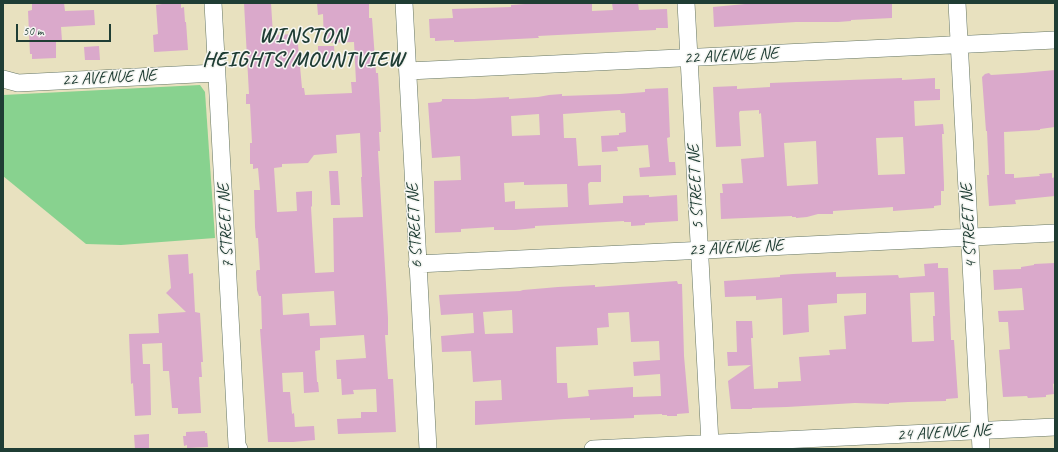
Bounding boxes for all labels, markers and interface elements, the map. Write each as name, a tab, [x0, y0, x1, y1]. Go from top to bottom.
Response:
scale bar	[18, 16, 113, 42]
text: 50 m	[23, 23, 43, 39]
district label: WINSTON HEIGHTS/MOUNTVIEW	[202, 23, 404, 73]
street label: 22 AVENUE NE	[683, 43, 779, 69]
street label: 22 AVENUE NE	[61, 65, 157, 91]
street label: 5 STREET NE	[684, 144, 708, 230]
street label: 7 STREET NE	[214, 183, 238, 269]
street label: 6 STREET NE	[403, 183, 427, 269]
street label: 4 STREET NE	[957, 183, 981, 269]
street label: 23 AVENUE NE	[688, 235, 784, 261]
street label: 24 AVENUE NE	[896, 420, 992, 446]

